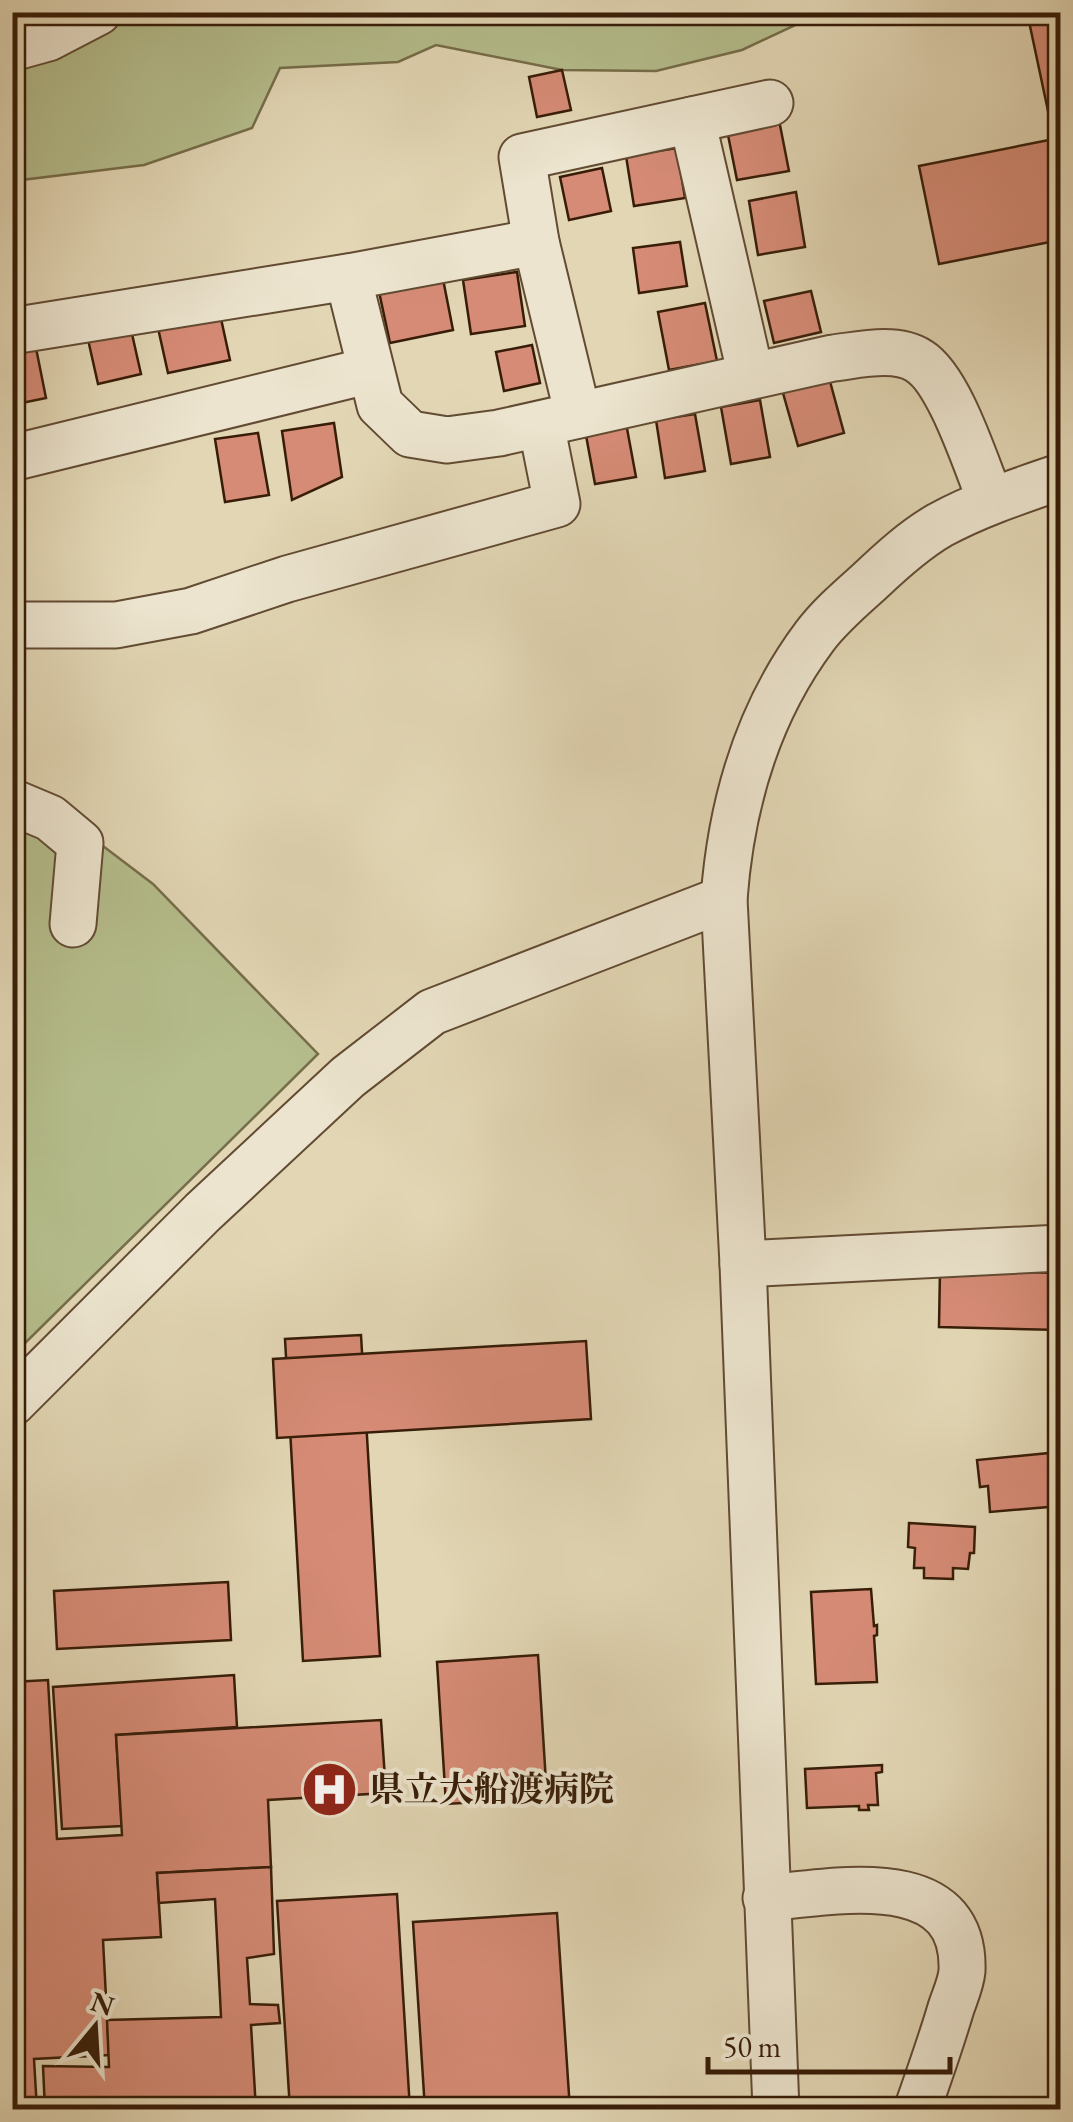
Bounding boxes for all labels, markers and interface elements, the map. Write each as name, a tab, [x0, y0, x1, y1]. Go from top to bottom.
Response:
hospital icon: 県立大船渡病院	[300, 1759, 360, 1819]
place label: 県立大船渡病院	[369, 1766, 614, 1811]
north arrow	[45, 1977, 145, 2077]
text: N	[86, 1983, 119, 2024]
scale bar	[708, 2012, 950, 2074]
text: 50 m	[723, 2027, 781, 2066]

